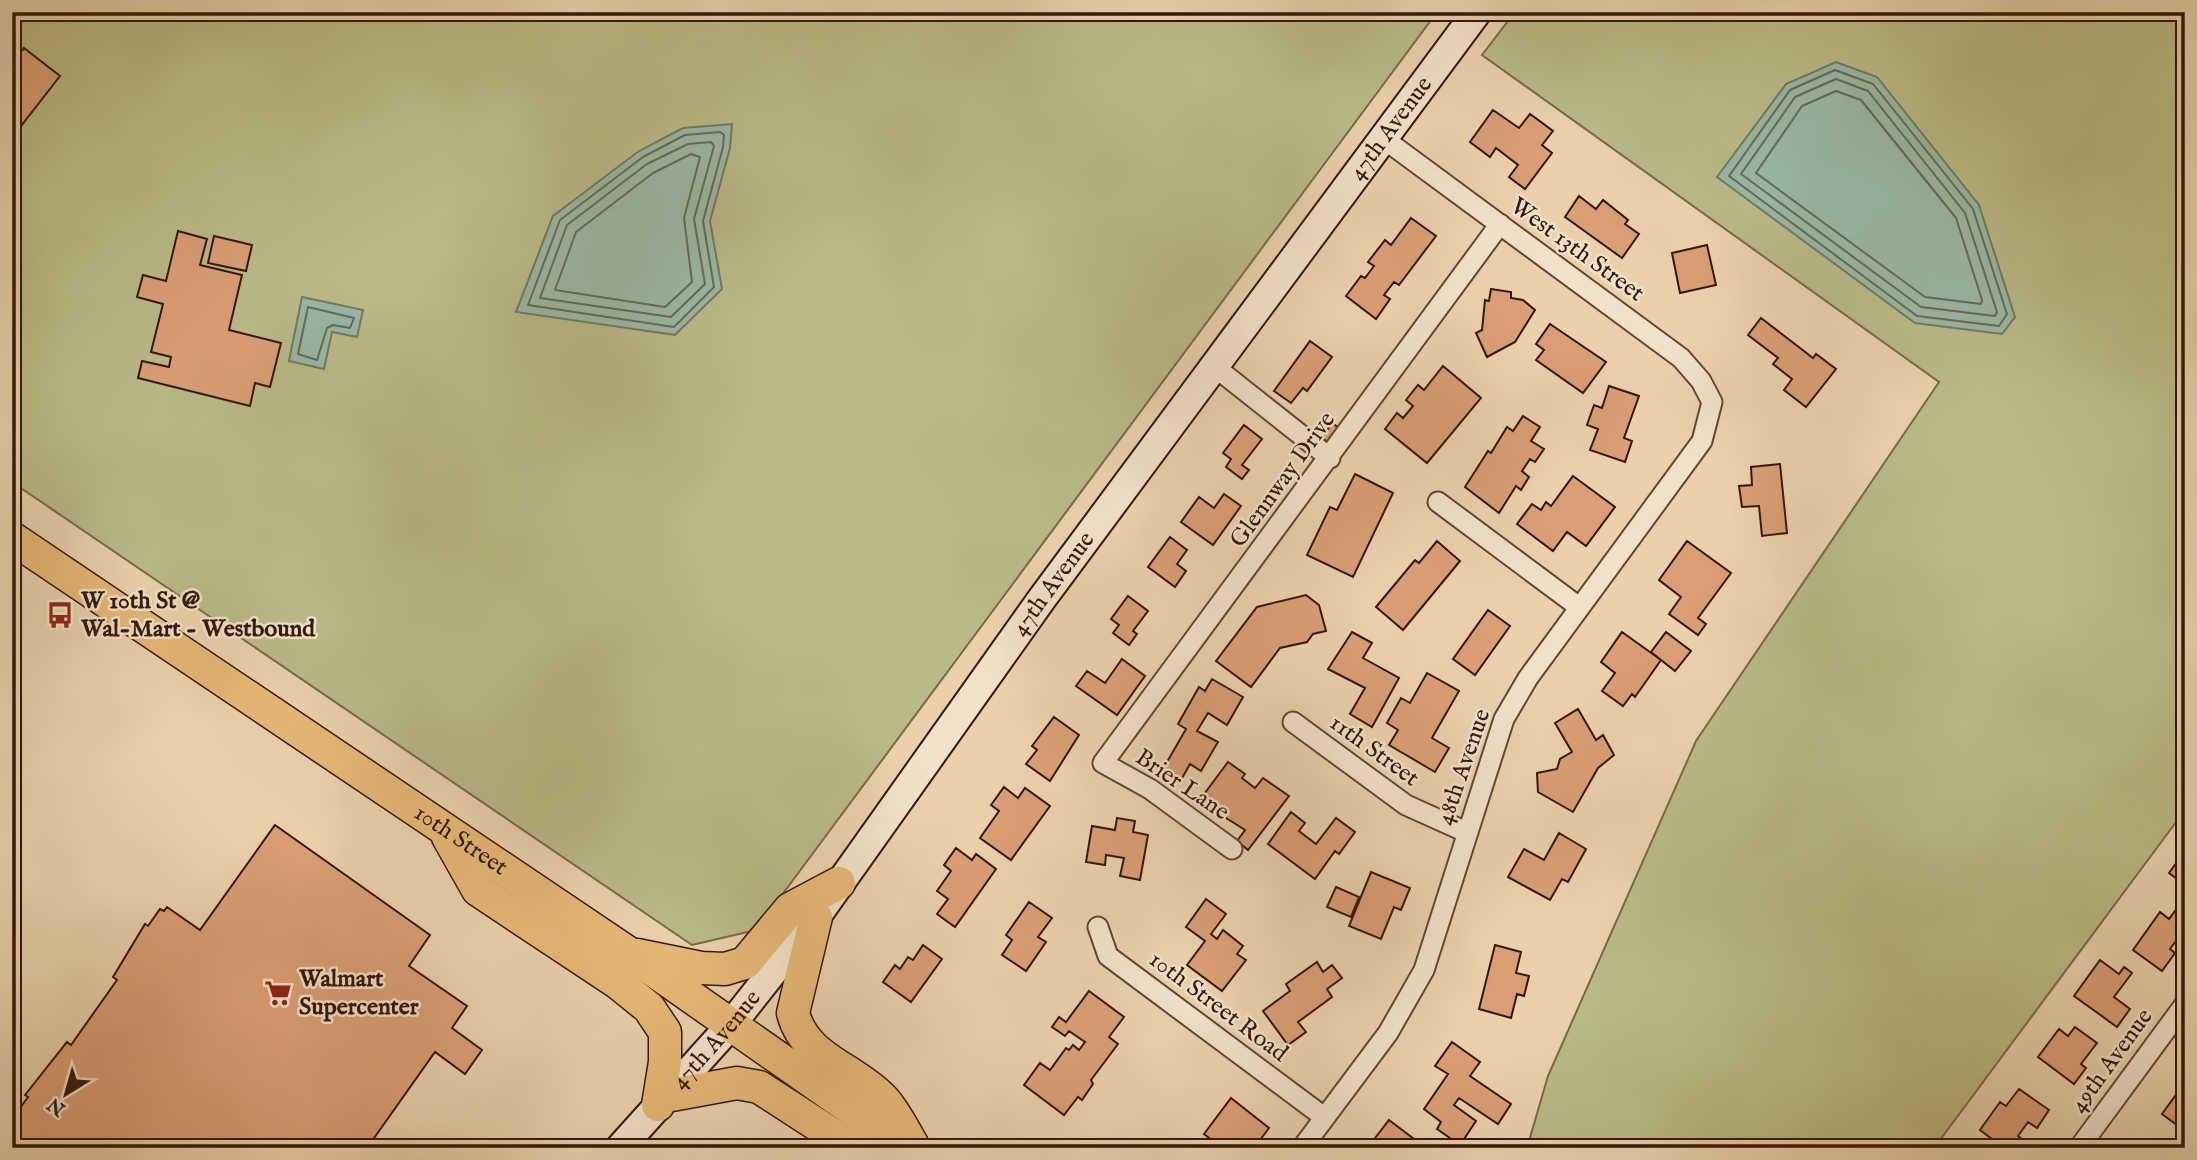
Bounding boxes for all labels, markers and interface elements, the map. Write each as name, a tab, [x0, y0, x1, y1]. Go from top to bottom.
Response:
street label: 47th Avenue	[1342, 70, 1439, 187]
street label: West 13th Street	[1504, 191, 1650, 309]
street label: Glennway Drive	[1223, 406, 1343, 554]
street label: 47th Avenue	[1005, 526, 1102, 642]
place label: W 10th St @ Wal-Mart - Westbound	[80, 586, 316, 645]
bus stop icon: W 10th St @ Wal-Mart - Westbound	[45, 600, 75, 630]
street label: 48th Avenue	[1430, 705, 1498, 829]
street label: 11th Street	[1323, 708, 1425, 794]
street label: Brier Lane	[1129, 742, 1235, 828]
street label: 10th Street	[408, 797, 514, 883]
street label: 10th Street Road	[1142, 945, 1294, 1069]
place label: Walmart Supercenter	[298, 964, 419, 1023]
supermarket icon: Walmart Supercenter	[263, 978, 293, 1008]
street label: 47th Avenue	[665, 984, 768, 1096]
street label: 49th Avenue	[2064, 1003, 2160, 1119]
north arrow	[32, 1058, 102, 1128]
text: N	[43, 1091, 72, 1121]

